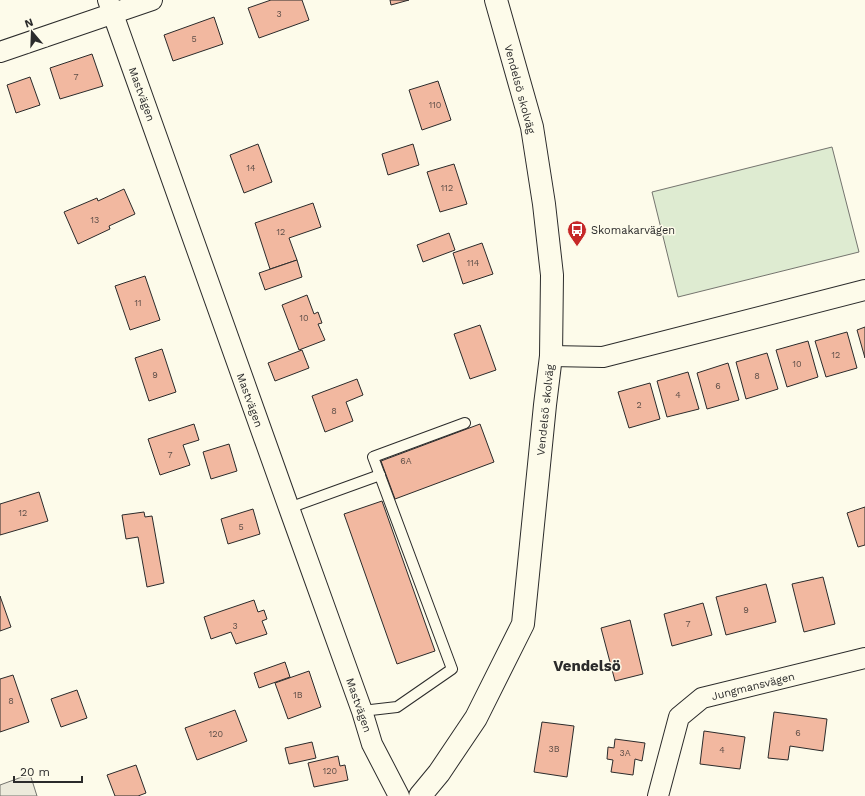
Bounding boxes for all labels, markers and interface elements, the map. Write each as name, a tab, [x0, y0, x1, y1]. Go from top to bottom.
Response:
house number: 3	[276, 9, 282, 19]
north arrow	[12, 12, 52, 52]
text: N	[23, 16, 35, 30]
house number: 5	[191, 34, 197, 44]
street label: Vendelsö skolväg	[501, 43, 538, 135]
street label: Mastvägen	[126, 65, 157, 123]
house number: 7	[73, 72, 79, 82]
house number: 110	[429, 100, 442, 110]
house number: 14	[246, 163, 256, 173]
house number: 112	[441, 183, 453, 193]
house number: 13	[91, 215, 99, 225]
bus stop icon: Skomakarvägen	[566, 219, 588, 247]
place label: Skomakarvägen	[591, 224, 675, 237]
house number: 12	[277, 227, 285, 237]
house number: 114	[467, 258, 480, 268]
house number: 11	[134, 298, 142, 308]
house number: 10	[299, 313, 309, 323]
house number: 12	[832, 350, 840, 360]
house number: 10	[792, 359, 802, 369]
street label: Vendelsö skolväg	[534, 364, 557, 456]
house number: 9	[152, 370, 158, 380]
street label: Mastvägen	[234, 371, 265, 429]
house number: 8	[754, 371, 760, 381]
house number: 6	[715, 381, 721, 391]
house number: 4	[675, 390, 681, 400]
house number: 2	[636, 400, 642, 410]
house number: 8	[331, 406, 337, 416]
house number: 7	[167, 450, 173, 460]
house number: 6A	[400, 456, 412, 466]
house number: 12	[19, 508, 27, 518]
house number: 5	[238, 522, 244, 532]
house number: 9	[743, 605, 749, 615]
house number: 7	[685, 619, 691, 629]
house number: 3	[232, 621, 238, 631]
district label: Vendelsö	[553, 657, 621, 675]
street label: Jungmansvägen	[710, 670, 796, 703]
street label: Mastvägen	[343, 676, 374, 734]
house number: 1B	[293, 690, 303, 700]
house number: 8	[8, 696, 14, 706]
house number: 6	[795, 728, 801, 738]
house number: 120	[209, 729, 224, 739]
house number: 3B	[548, 744, 560, 754]
house number: 4	[719, 745, 725, 755]
house number: 3A	[619, 748, 631, 758]
scale bar	[14, 758, 82, 784]
text: 20 m	[20, 765, 50, 779]
house number: 120	[323, 766, 338, 776]

